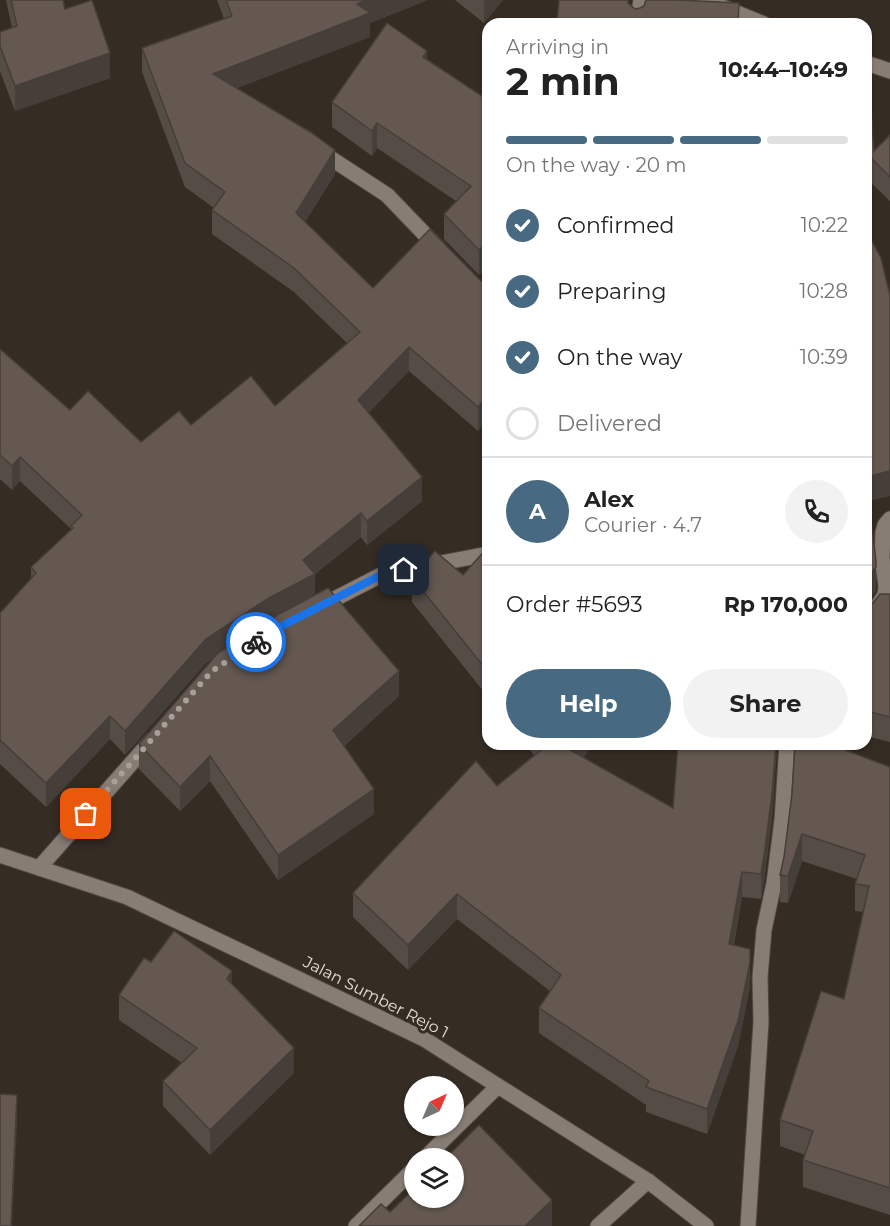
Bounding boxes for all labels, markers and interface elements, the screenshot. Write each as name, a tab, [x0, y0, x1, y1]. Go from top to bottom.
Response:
text: Arriving in	[506, 35, 609, 59]
text: 10:44–10:49	[719, 56, 848, 83]
text: 2 min	[506, 57, 620, 105]
text: On the way · 20 m	[506, 153, 686, 177]
icon: check	[506, 209, 539, 242]
text: Confirmed	[557, 212, 674, 239]
text: 10:22	[801, 213, 848, 237]
icon: check	[506, 275, 539, 308]
text: Preparing	[557, 278, 666, 305]
text: 10:28	[799, 279, 848, 303]
icon: check	[506, 341, 539, 374]
text: On the way	[557, 344, 682, 371]
text: 10:39	[800, 345, 848, 369]
text: Delivered	[557, 410, 662, 437]
button: phone	[785, 480, 848, 543]
text: Alex	[584, 486, 634, 513]
text: A	[529, 498, 546, 525]
text: Courier · 4.7	[584, 513, 702, 537]
pin	[378, 544, 429, 595]
icon: home	[387, 553, 420, 586]
text: Order #5693	[506, 591, 643, 618]
text: Rp 170,000	[724, 591, 848, 618]
courier	[226, 612, 286, 672]
icon: bike	[240, 626, 273, 659]
button: Help	[506, 669, 671, 738]
button: Share	[683, 669, 848, 738]
pin	[60, 788, 111, 839]
icon: bag	[69, 797, 102, 830]
street label: Jalan Sumber Rejo 1	[299, 952, 452, 1042]
north arrow	[404, 1076, 464, 1136]
map controls	[404, 1076, 464, 1208]
button: layers	[404, 1148, 464, 1208]

